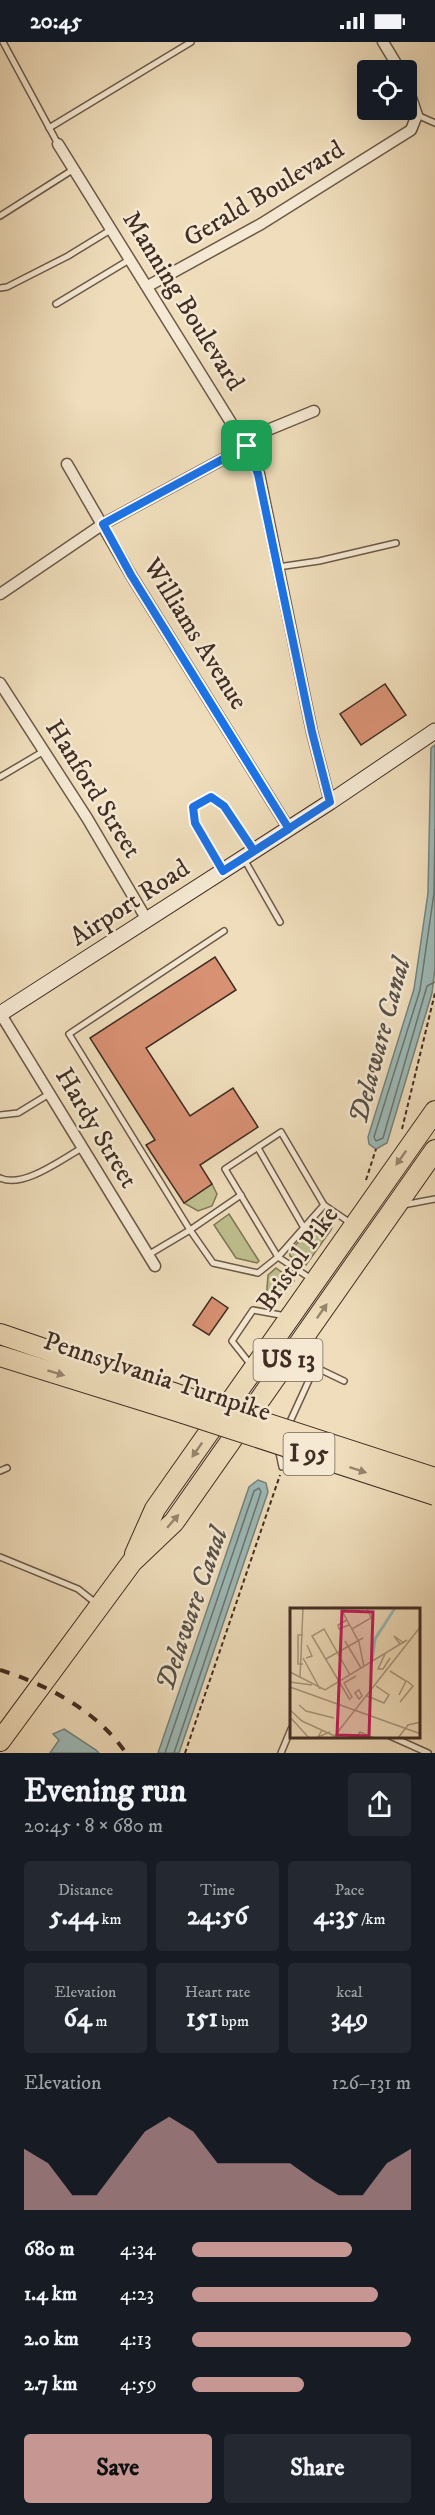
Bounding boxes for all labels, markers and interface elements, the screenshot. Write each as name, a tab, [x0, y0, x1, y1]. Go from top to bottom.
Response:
text: 20:45	[30, 8, 82, 35]
map controls	[357, 60, 417, 120]
button: locate	[357, 60, 417, 120]
street label: Gerald Boulevard	[178, 133, 350, 255]
street label: Manning Boulevard	[115, 205, 252, 397]
pin	[221, 420, 272, 471]
icon: arrive	[230, 429, 263, 462]
street label: Williams Avenue	[135, 551, 255, 716]
street label: Hanford Street	[37, 714, 149, 864]
street label: Airport Road	[64, 852, 196, 954]
water label: Delaware Canal	[342, 952, 419, 1127]
street label: Hardy Street	[47, 1062, 145, 1194]
one-way arrow	[395, 1150, 407, 1166]
street label: Bristol Pike	[250, 1200, 346, 1318]
one-way arrow	[316, 1303, 328, 1319]
street label: Pennsylvania Turnpike	[39, 1325, 275, 1429]
road number: US 13	[254, 1339, 322, 1381]
one-way arrow	[47, 1369, 65, 1378]
road number: I 95	[284, 1433, 334, 1475]
one-way arrow	[191, 1441, 203, 1457]
one-way arrow	[349, 1466, 367, 1475]
one-way arrow	[166, 1514, 180, 1529]
water label: Delaware Canal	[148, 1520, 237, 1695]
inset map	[290, 1608, 420, 1738]
text: Evening run	[24, 1771, 186, 1812]
button: share	[348, 1773, 411, 1836]
text: 20:45 · 8 × 680 m	[24, 1814, 163, 1839]
text: Distance	[58, 1880, 113, 1900]
text: Time	[200, 1880, 235, 1900]
text: Pace	[335, 1880, 364, 1900]
text: 5.44	[50, 1900, 98, 1933]
text: 24:56	[187, 1900, 248, 1933]
text: 4:35	[313, 1900, 358, 1933]
text: km	[98, 1909, 121, 1929]
text: /km	[358, 1909, 386, 1929]
text: Elevation	[55, 1982, 116, 2002]
text: Heart rate	[185, 1982, 250, 2002]
text: kcal	[336, 1982, 363, 2002]
text: 64	[64, 2002, 92, 2035]
text: 151	[186, 2002, 218, 2035]
text: 349	[331, 2002, 368, 2035]
text: m	[92, 2011, 107, 2031]
text: bpm	[218, 2011, 249, 2031]
text: Elevation	[24, 2071, 101, 2096]
text: 126–131 m	[331, 2071, 411, 2096]
text: 680 m	[24, 2237, 75, 2262]
text: 4:34	[120, 2237, 156, 2262]
text: 1.4 km	[24, 2282, 77, 2307]
text: 4:23	[120, 2282, 154, 2307]
text: 2.0 km	[24, 2327, 79, 2352]
text: 4:13	[120, 2327, 152, 2352]
text: 2.7 km	[24, 2372, 77, 2397]
text: 4:59	[120, 2372, 157, 2397]
button: Save	[24, 2434, 212, 2503]
button: Share	[224, 2434, 411, 2503]

